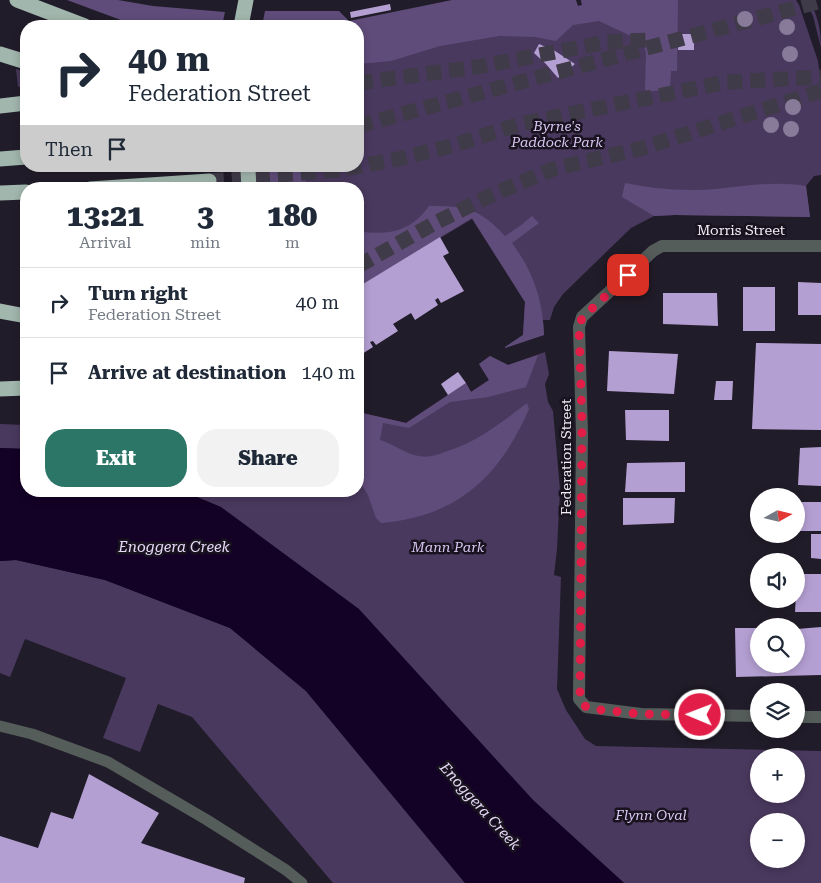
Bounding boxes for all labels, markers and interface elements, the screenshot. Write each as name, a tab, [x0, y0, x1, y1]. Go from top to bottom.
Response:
text: 40 m	[128, 39, 210, 80]
icon: right	[45, 40, 110, 105]
text: Federation Street	[128, 81, 311, 106]
park label: Byrne's Paddock Park	[510, 118, 603, 150]
icon: arrive	[103, 135, 131, 163]
text: Then	[45, 138, 93, 161]
text: 13:21	[67, 198, 144, 233]
text: 3	[197, 198, 214, 233]
text: 180	[267, 198, 317, 233]
street label: Morris Street	[697, 222, 785, 238]
text: Arrival	[79, 233, 131, 252]
text: min	[190, 233, 220, 252]
text: m	[285, 233, 299, 252]
pin	[607, 254, 649, 296]
icon: arrive	[614, 261, 642, 289]
text: Turn right	[88, 282, 188, 305]
icon: right	[45, 289, 73, 317]
text: 40 m	[296, 291, 339, 314]
text: Federation Street	[88, 305, 221, 324]
icon: arrive	[45, 359, 73, 387]
text: Arrive at destination	[88, 361, 286, 384]
text: 140 m	[301, 361, 355, 384]
street label: Federation Street	[558, 399, 574, 515]
button: Exit	[45, 429, 187, 487]
button: Share	[197, 429, 339, 487]
north arrow	[750, 488, 805, 542]
map controls	[750, 488, 805, 868]
water label: Enoggera Creek	[117, 538, 231, 556]
park label: Mann Park	[411, 539, 485, 555]
button: sound	[750, 553, 805, 608]
button: search	[750, 618, 805, 673]
button: layers	[750, 683, 805, 738]
position arrow	[673, 688, 725, 740]
button: +	[750, 748, 805, 803]
water label: Enoggera Creek	[435, 758, 525, 854]
park label: Flynn Oval	[614, 807, 687, 823]
button: −	[750, 813, 805, 868]

